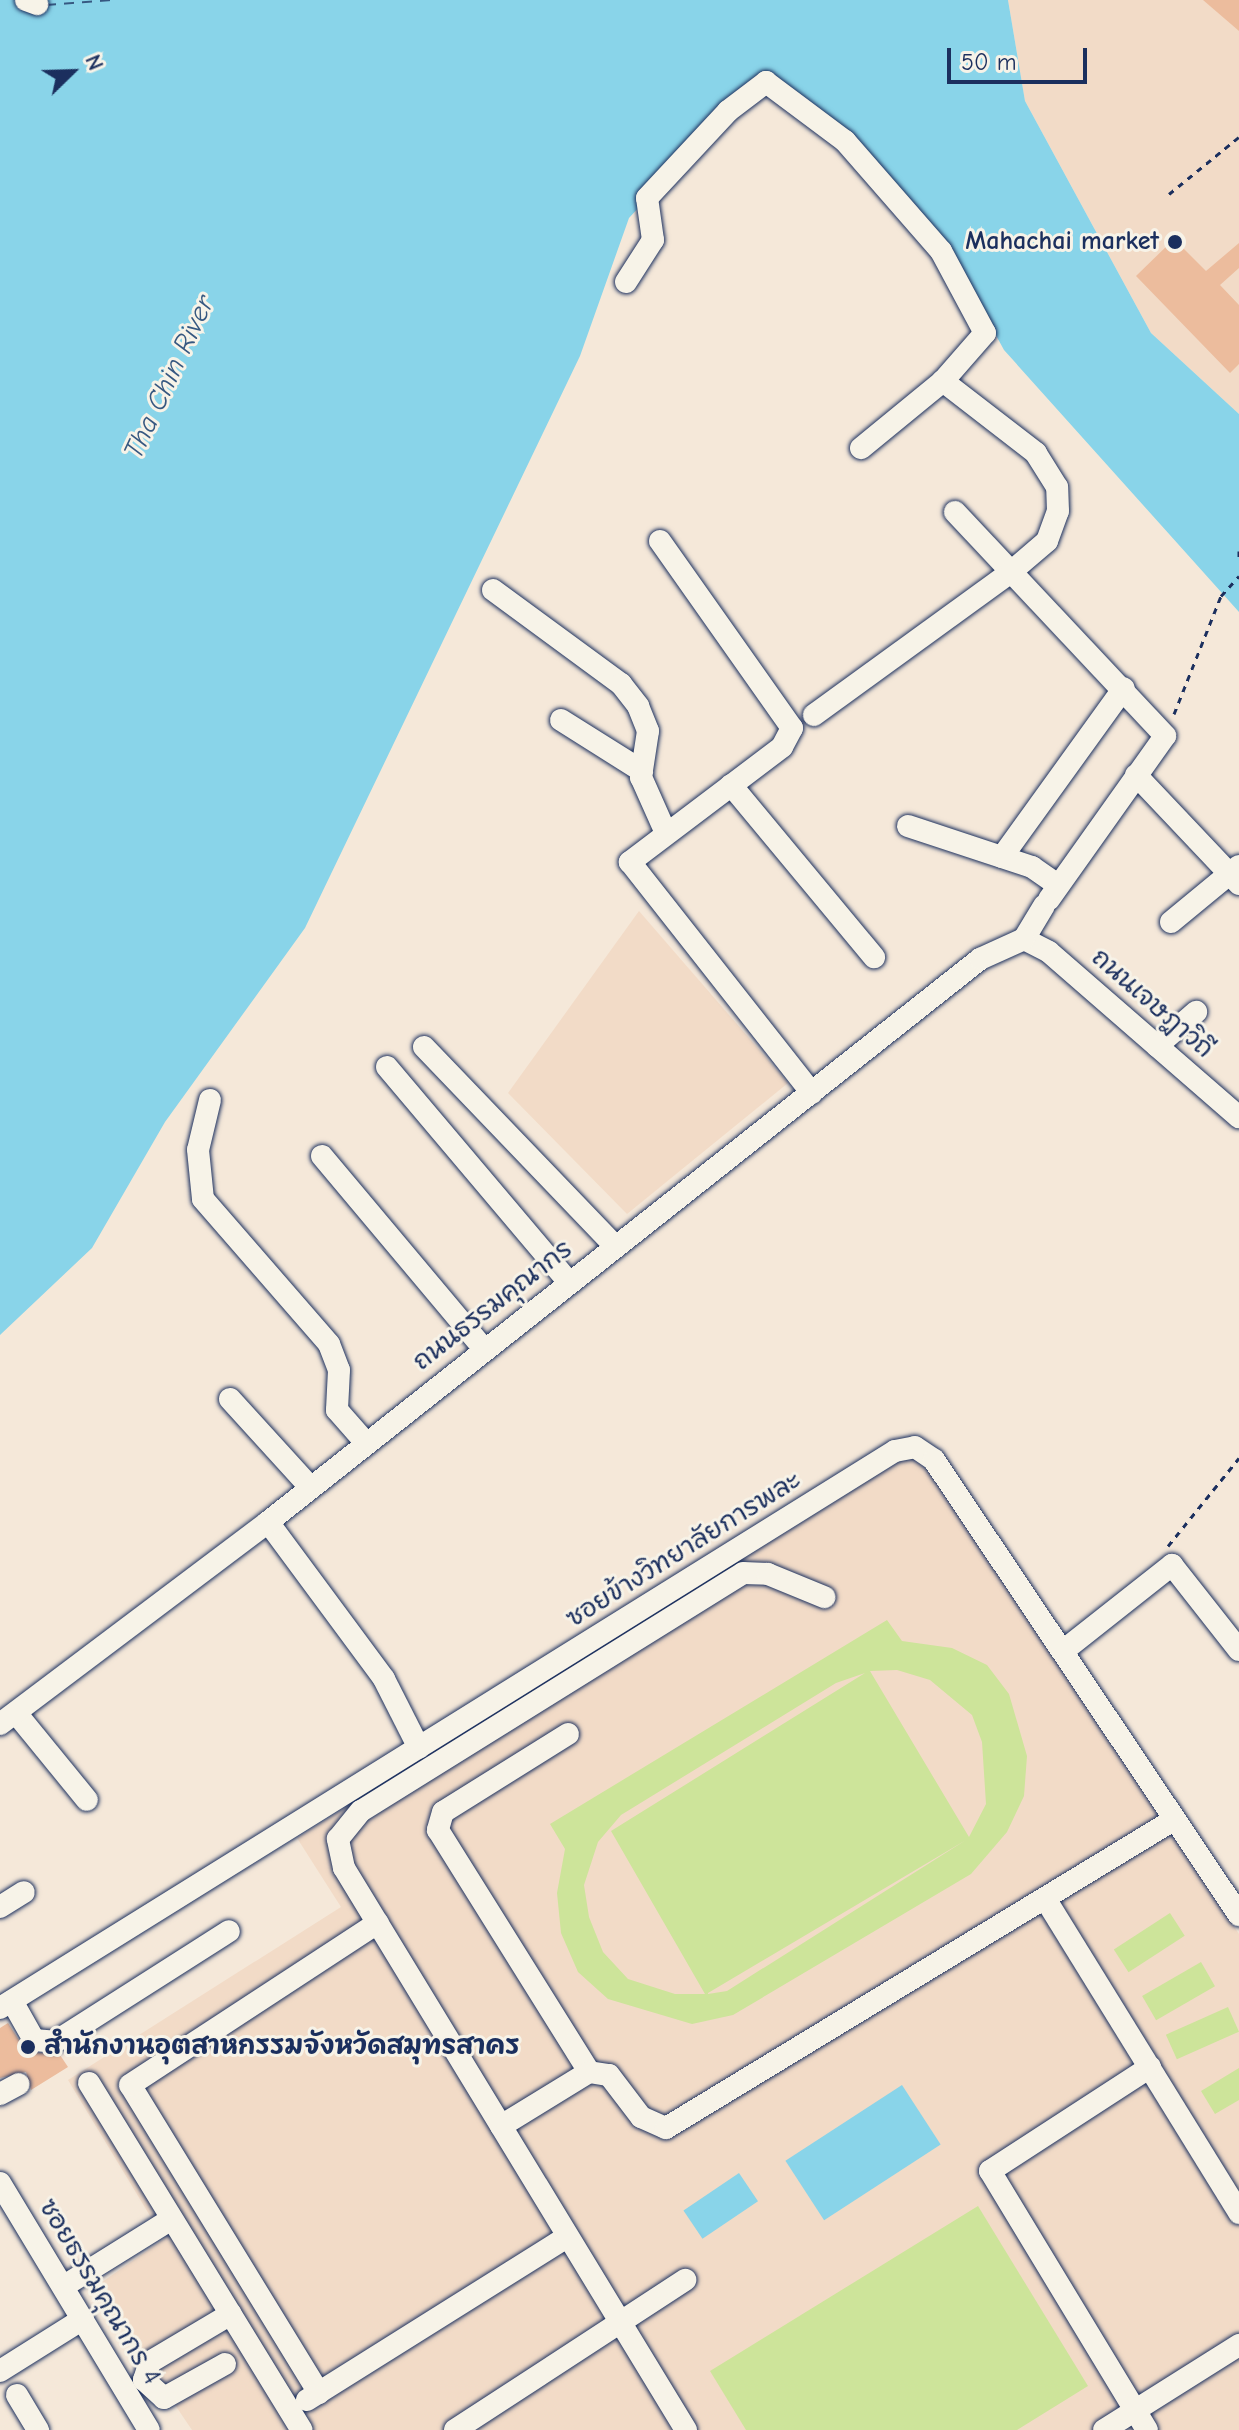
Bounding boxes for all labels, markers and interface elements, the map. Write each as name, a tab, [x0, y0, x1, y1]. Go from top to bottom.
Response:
north arrow	[32, 32, 112, 112]
scale bar	[951, 32, 1091, 82]
text: 50 m	[961, 48, 1017, 76]
text: N	[79, 51, 109, 74]
place label: Mahachai market	[965, 226, 1159, 258]
marker: Mahachai market	[1166, 233, 1184, 251]
water label: Tha Chin River	[116, 290, 222, 464]
street label: ถนนเจษฎาวิถี	[1085, 942, 1219, 1066]
street label: ถนนธรรมคุณากร	[407, 1234, 579, 1378]
street label: ซอยข้างวิทยาลัยการพละ	[561, 1465, 807, 1635]
place label: สำนักงานอุตสาหกรรมจังหวัดสมุทรสาคร	[44, 2031, 519, 2063]
marker: สำนักงานอุตสาหกรรมจังหวัดสมุทรสาคร	[19, 2038, 37, 2056]
street label: ซอยธรรมคุณากร 4	[31, 2194, 167, 2390]

